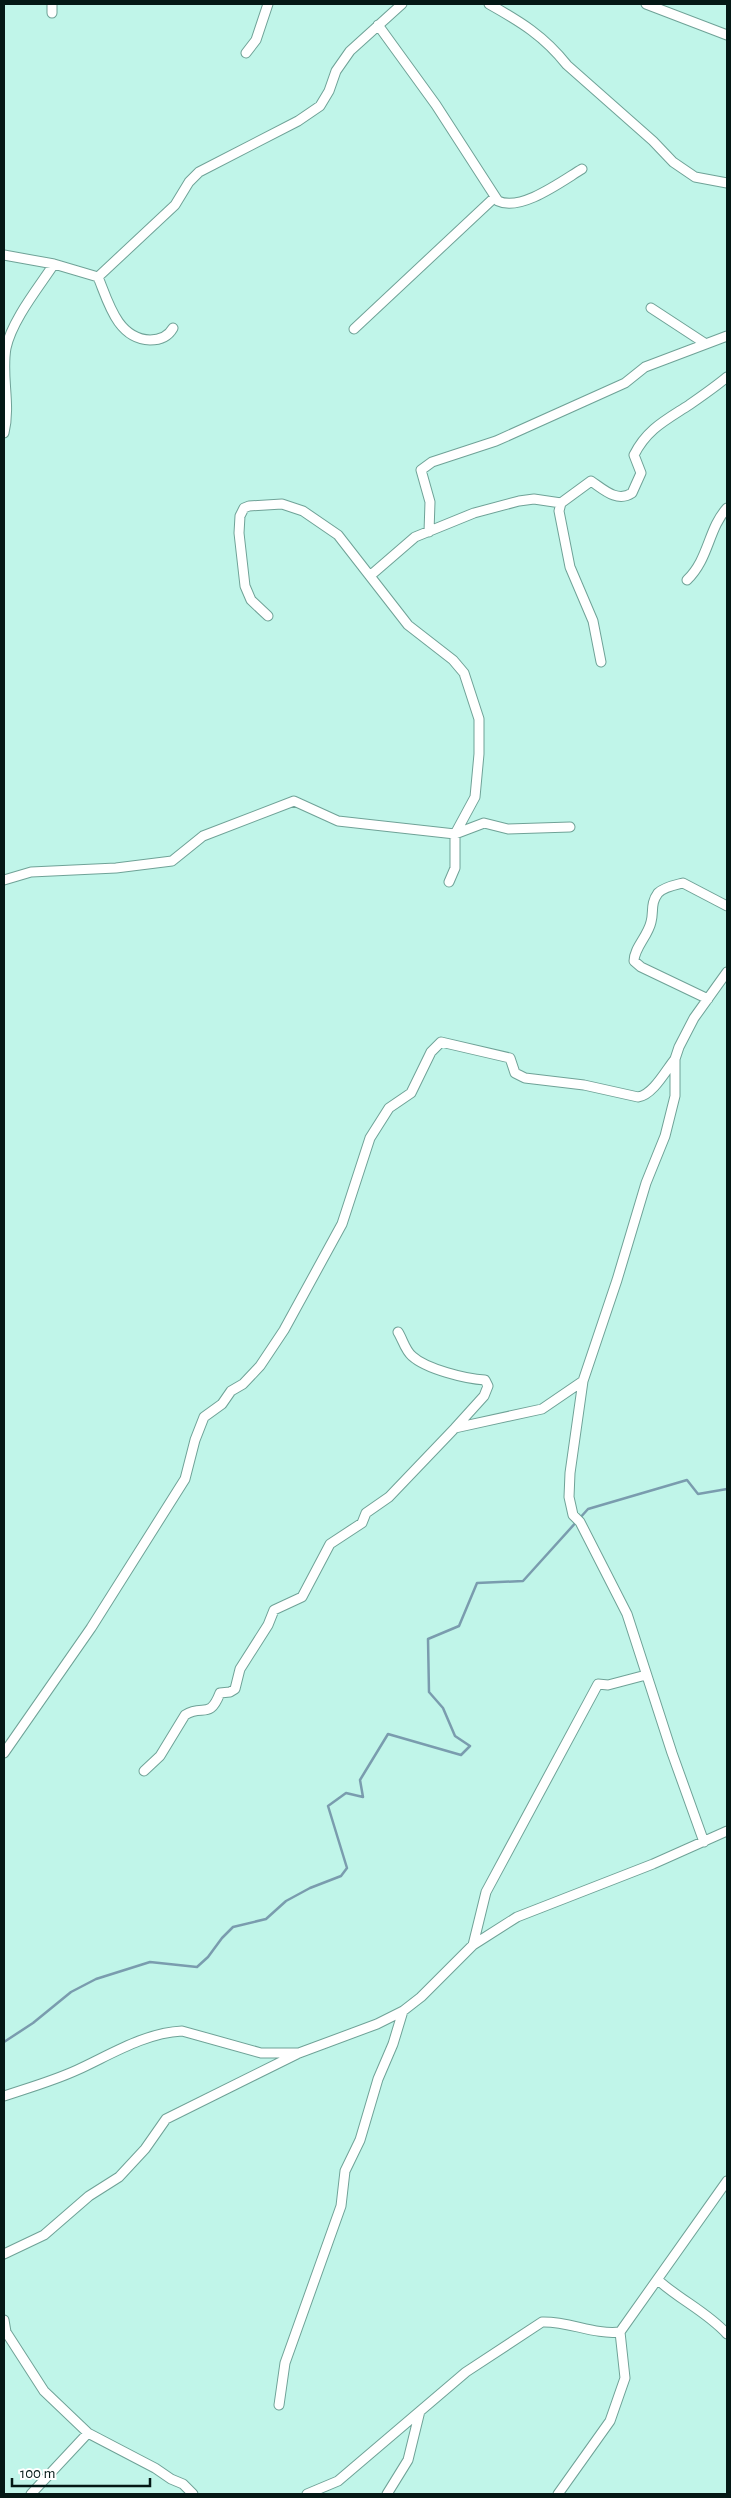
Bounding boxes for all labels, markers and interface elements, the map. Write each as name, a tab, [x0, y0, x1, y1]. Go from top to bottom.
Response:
scale bar	[12, 2456, 150, 2488]
text: 100 m	[20, 2466, 55, 2481]

